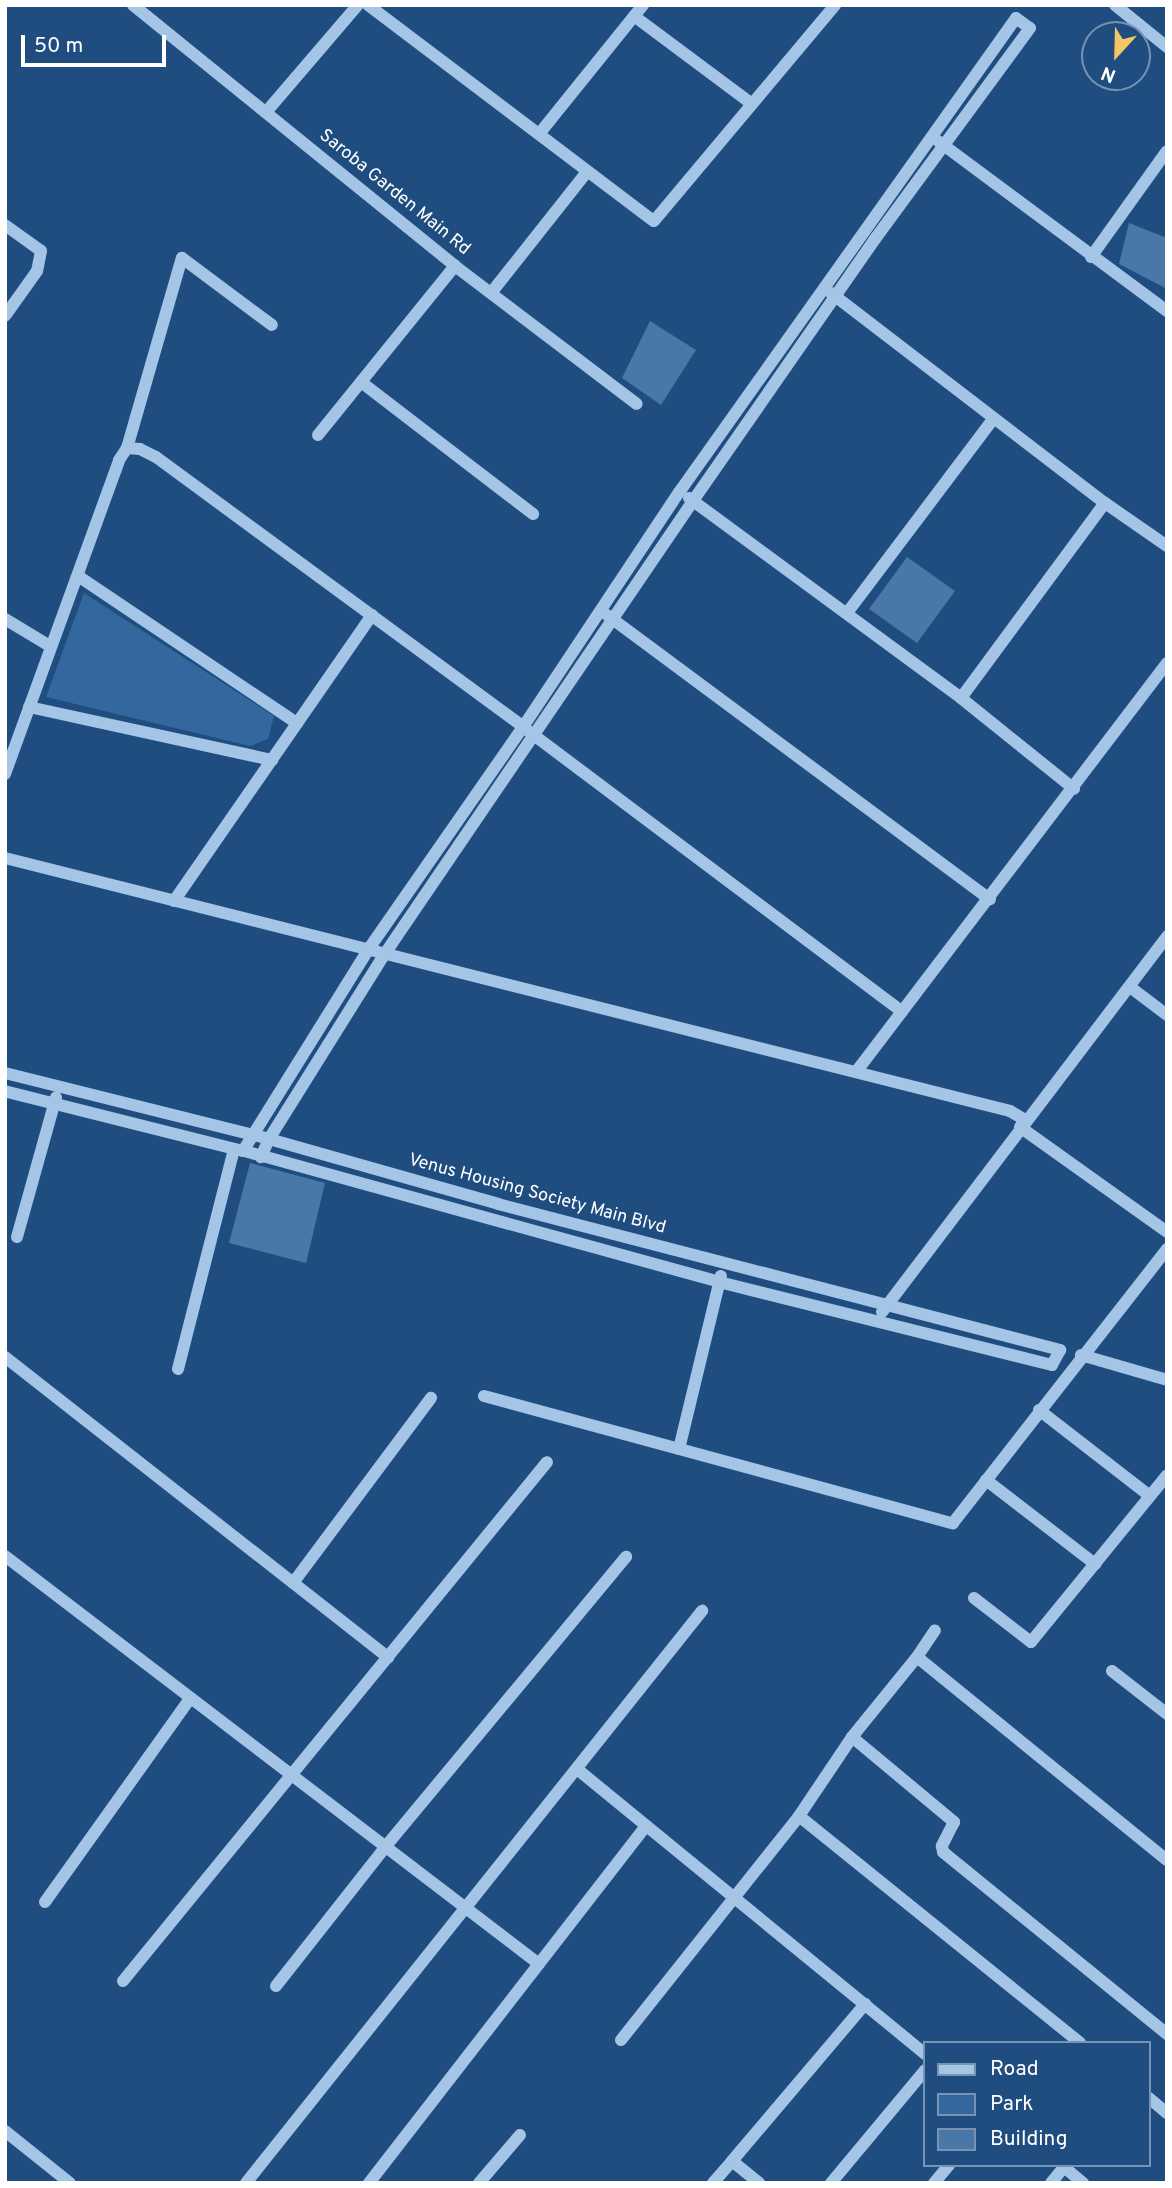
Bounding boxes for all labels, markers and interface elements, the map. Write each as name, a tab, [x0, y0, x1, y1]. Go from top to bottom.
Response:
scale bar	[24, 21, 170, 65]
north arrow	[1081, 21, 1151, 91]
text: 50 m	[34, 33, 83, 60]
text: N	[1098, 60, 1120, 87]
street label: Saroba Garden Main Rd	[314, 125, 474, 261]
street label: Venus Housing Society Main Blvd	[406, 1150, 668, 1240]
legend	[923, 2041, 1151, 2167]
text: Road	[990, 2056, 1039, 2083]
text: Park	[990, 2091, 1033, 2118]
text: Building	[990, 2126, 1068, 2153]

